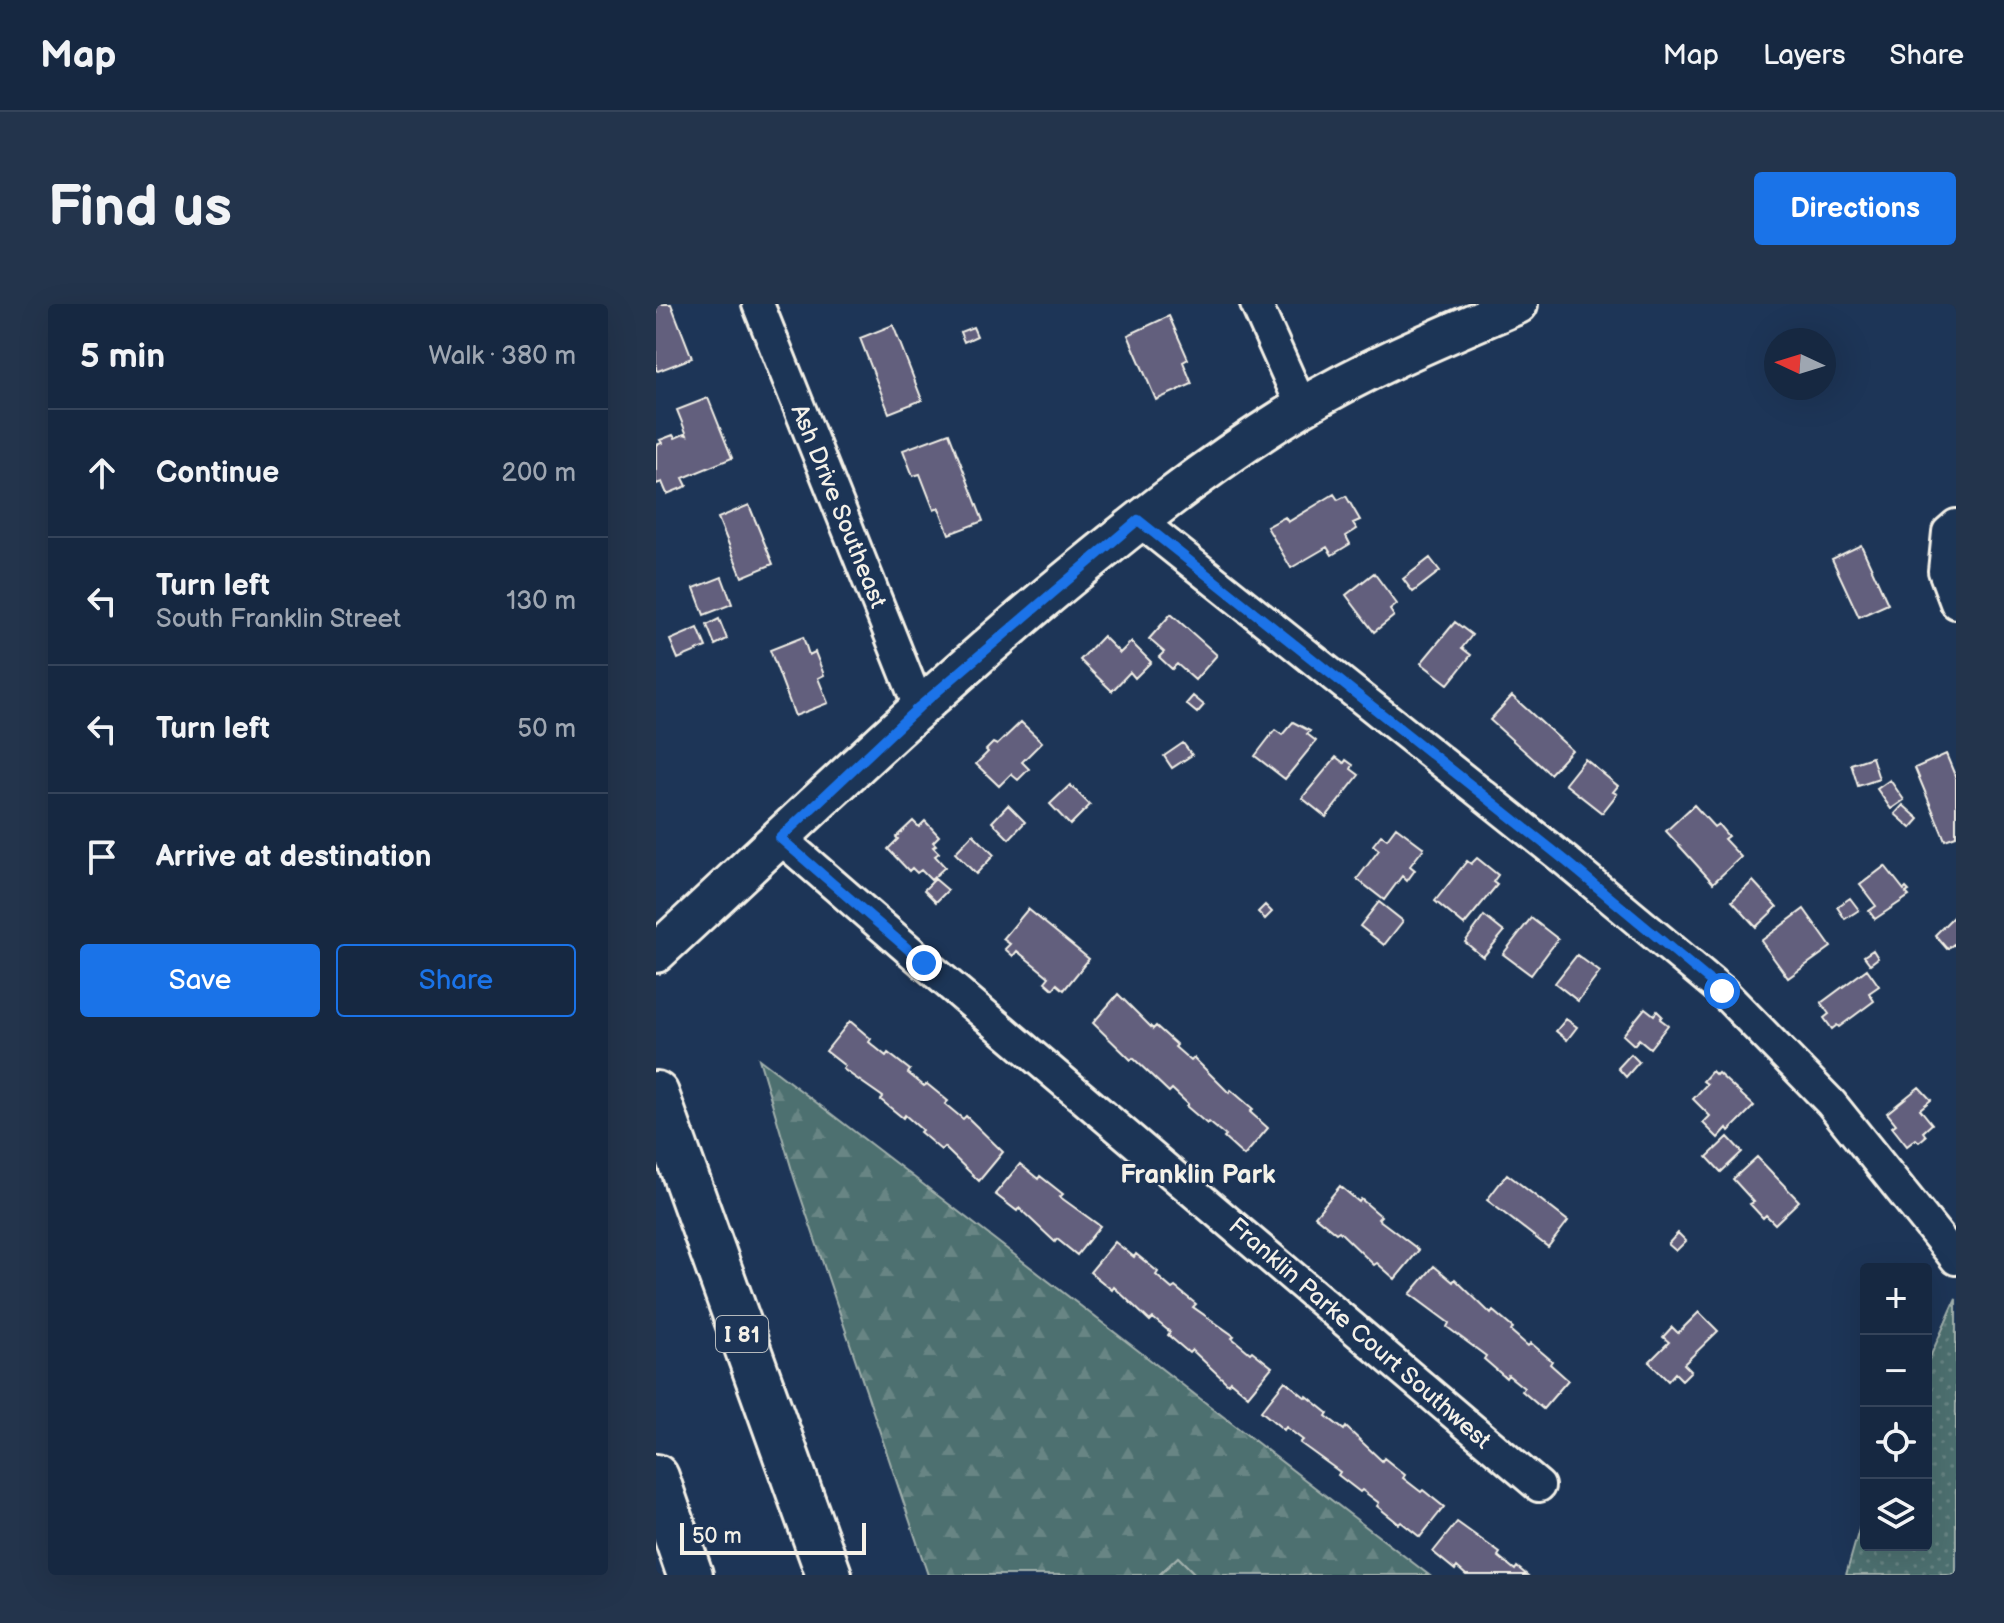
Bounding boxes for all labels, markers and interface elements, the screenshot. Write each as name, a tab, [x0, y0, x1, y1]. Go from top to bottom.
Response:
text: Map	[40, 33, 116, 78]
text: Map	[1663, 39, 1719, 72]
text: Layers	[1763, 39, 1846, 72]
text: Share	[1890, 39, 1964, 72]
button: Directions	[1754, 172, 1956, 245]
text: Find us	[48, 175, 232, 242]
north arrow	[1764, 328, 1836, 400]
text: 5 min	[80, 336, 165, 377]
text: Walk · 380 m	[429, 341, 576, 372]
street label: Ash Drive Southeast	[784, 400, 893, 613]
icon: ahead	[80, 451, 124, 495]
text: Continue	[156, 455, 279, 491]
text: 200 m	[502, 458, 576, 489]
text: Turn left	[156, 568, 270, 604]
icon: left	[80, 579, 124, 623]
text: 130 m	[506, 586, 576, 617]
text: South Franklin Street	[156, 604, 401, 635]
icon: left	[80, 707, 124, 751]
text: Turn left	[156, 711, 270, 747]
text: 50 m	[517, 714, 576, 745]
icon: arrive	[80, 835, 124, 879]
text: Arrive at destination	[156, 839, 432, 875]
button: Save	[80, 944, 320, 1017]
button: Share	[336, 944, 576, 1017]
route end	[906, 945, 942, 981]
route start	[1704, 973, 1740, 1009]
district label: Franklin Park	[1120, 1160, 1276, 1191]
street label: Franklin Parke Court Southwest	[1223, 1212, 1497, 1456]
map controls	[1860, 1263, 1932, 1551]
button: +	[1860, 1263, 1932, 1335]
road number: I 81	[716, 1316, 768, 1352]
button: −	[1860, 1335, 1932, 1407]
button: locate	[1860, 1407, 1932, 1479]
button: layers	[1860, 1479, 1932, 1551]
scale bar	[680, 1519, 866, 1555]
text: 50 m	[692, 1523, 742, 1550]

